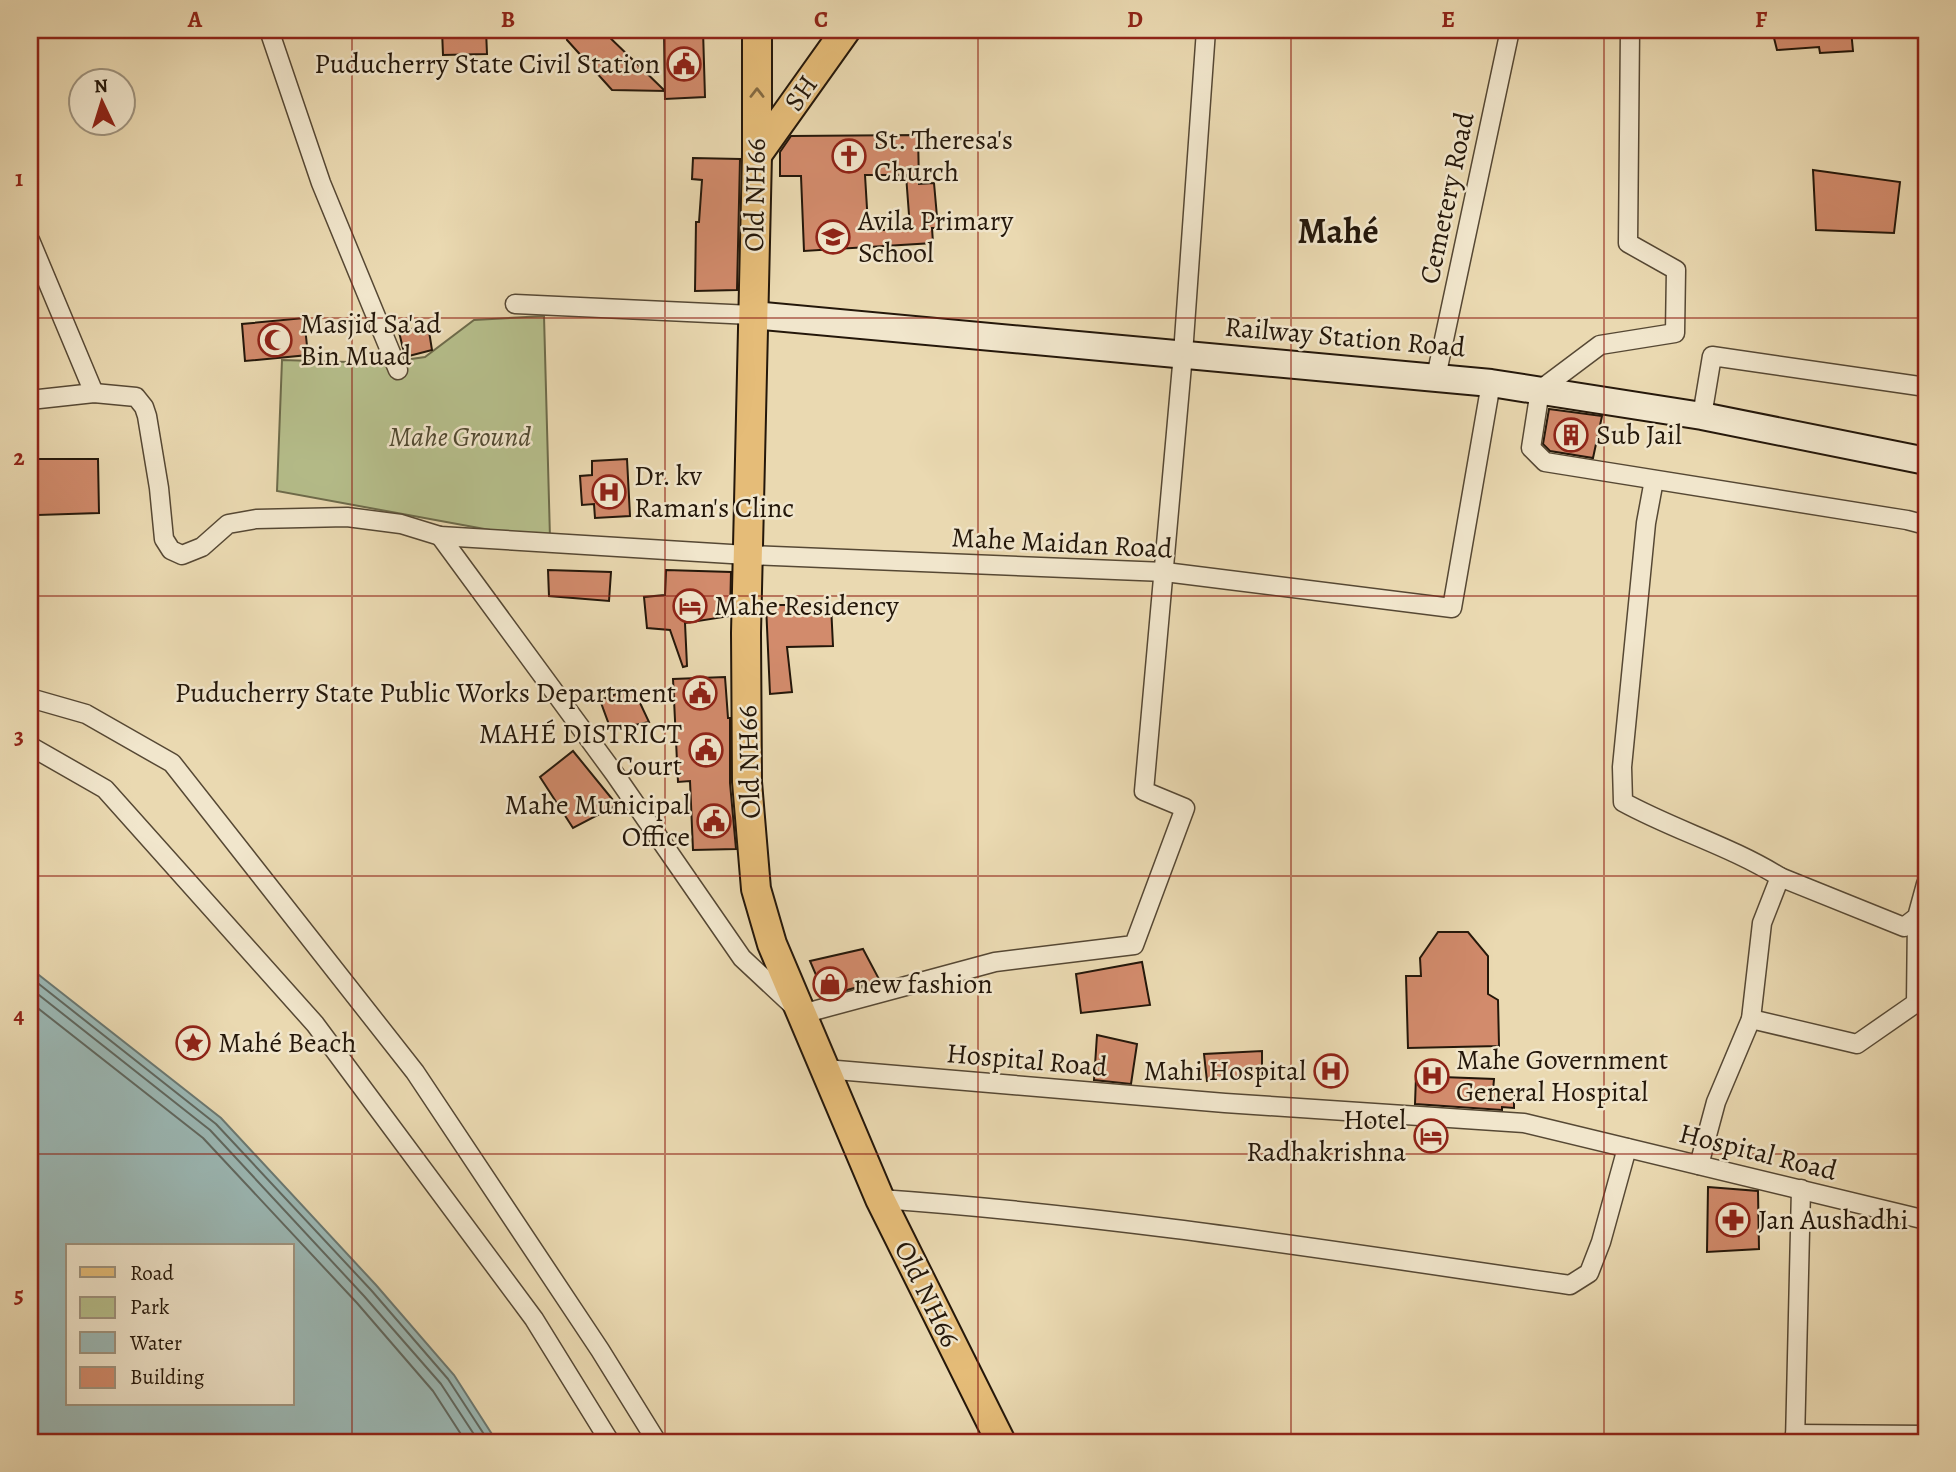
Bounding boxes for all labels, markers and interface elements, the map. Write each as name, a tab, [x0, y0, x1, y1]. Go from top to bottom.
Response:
text: A	[187, 4, 203, 35]
text: B	[501, 4, 515, 35]
text: C	[814, 4, 828, 35]
text: D	[1127, 4, 1143, 35]
text: E	[1441, 4, 1455, 35]
text: F	[1755, 4, 1768, 35]
place label: Puducherry State Civil Station	[314, 45, 660, 83]
public building icon: Puducherry State Civil Station	[665, 45, 703, 83]
north arrow	[66, 66, 136, 136]
street label: SH	[775, 67, 827, 119]
text: N	[93, 73, 109, 99]
one-way arrow	[749, 87, 765, 97]
street label: Cemetery Road	[1410, 108, 1484, 287]
place label: St. Theresa's Church	[874, 121, 1013, 191]
church icon: St. Theresa's Church	[830, 137, 868, 175]
street label: Old NH66	[735, 138, 775, 252]
text: 1	[15, 163, 23, 194]
place label: Avila Primary School	[857, 202, 1014, 272]
district label: Mahé	[1297, 207, 1379, 255]
school or university icon: Avila Primary School	[814, 218, 852, 256]
place label: Masjid Sa'ad Bin Muad	[300, 305, 442, 375]
street label: Railway Station Road	[1223, 308, 1468, 367]
mosque icon: Masjid Sa'ad Bin Muad	[256, 321, 294, 359]
building icon: Sub Jail	[1552, 416, 1590, 454]
place label: Sub Jail	[1596, 416, 1682, 454]
park label: Mahe Ground	[389, 418, 531, 456]
text: 2	[13, 442, 25, 473]
place label: Dr. kv Raman's Clinc	[634, 457, 794, 527]
hospital icon: Dr. kv Raman's Clinc	[590, 473, 628, 511]
street label: Mahe Maidan Road	[951, 518, 1174, 568]
hotel icon: Mahe Residency	[671, 587, 709, 625]
place label: Mahe Residency	[714, 587, 899, 625]
place label: Puducherry State Public Works Department	[175, 674, 676, 712]
public building icon: Puducherry State Public Works Department	[681, 674, 719, 712]
street label: Old NH66	[728, 704, 770, 820]
place label: MAHÉ DISTRICT Court	[479, 715, 682, 785]
text: 3	[14, 721, 24, 752]
public building icon: MAHÉ DISTRICT Court	[687, 731, 725, 769]
place label: Mahe Municipal Office	[504, 786, 690, 856]
public building icon: Mahe Municipal Office	[695, 802, 733, 840]
shop icon: new fashion	[811, 965, 849, 1003]
place label: new fashion	[854, 965, 993, 1003]
text: 4	[14, 1000, 25, 1031]
place icon: Mahé Beach	[174, 1024, 212, 1062]
place label: Mahé Beach	[218, 1024, 356, 1062]
street label: Hospital Road	[945, 1034, 1110, 1086]
place label: Mahe Government General Hospital	[1456, 1041, 1668, 1111]
place label: Mahi Hospital	[1144, 1052, 1306, 1090]
hospital icon: Mahi Hospital	[1312, 1052, 1350, 1090]
hospital icon: Mahe Government General Hospital	[1413, 1057, 1451, 1095]
place label: Hotel Radhakrishna	[1246, 1101, 1406, 1171]
street label: Hospital Road	[1675, 1114, 1842, 1190]
hotel icon: Hotel Radhakrishna	[1412, 1117, 1450, 1155]
pharmacy icon: Jan Aushadhi	[1714, 1201, 1752, 1239]
place label: Jan Aushadhi	[1758, 1201, 1908, 1239]
street label: Old NH66	[885, 1234, 969, 1354]
legend	[66, 1244, 294, 1406]
text: Road	[130, 1259, 174, 1287]
text: 5	[14, 1279, 24, 1310]
text: Park	[130, 1293, 170, 1321]
text: Water	[129, 1329, 182, 1357]
text: Building	[130, 1363, 205, 1391]

